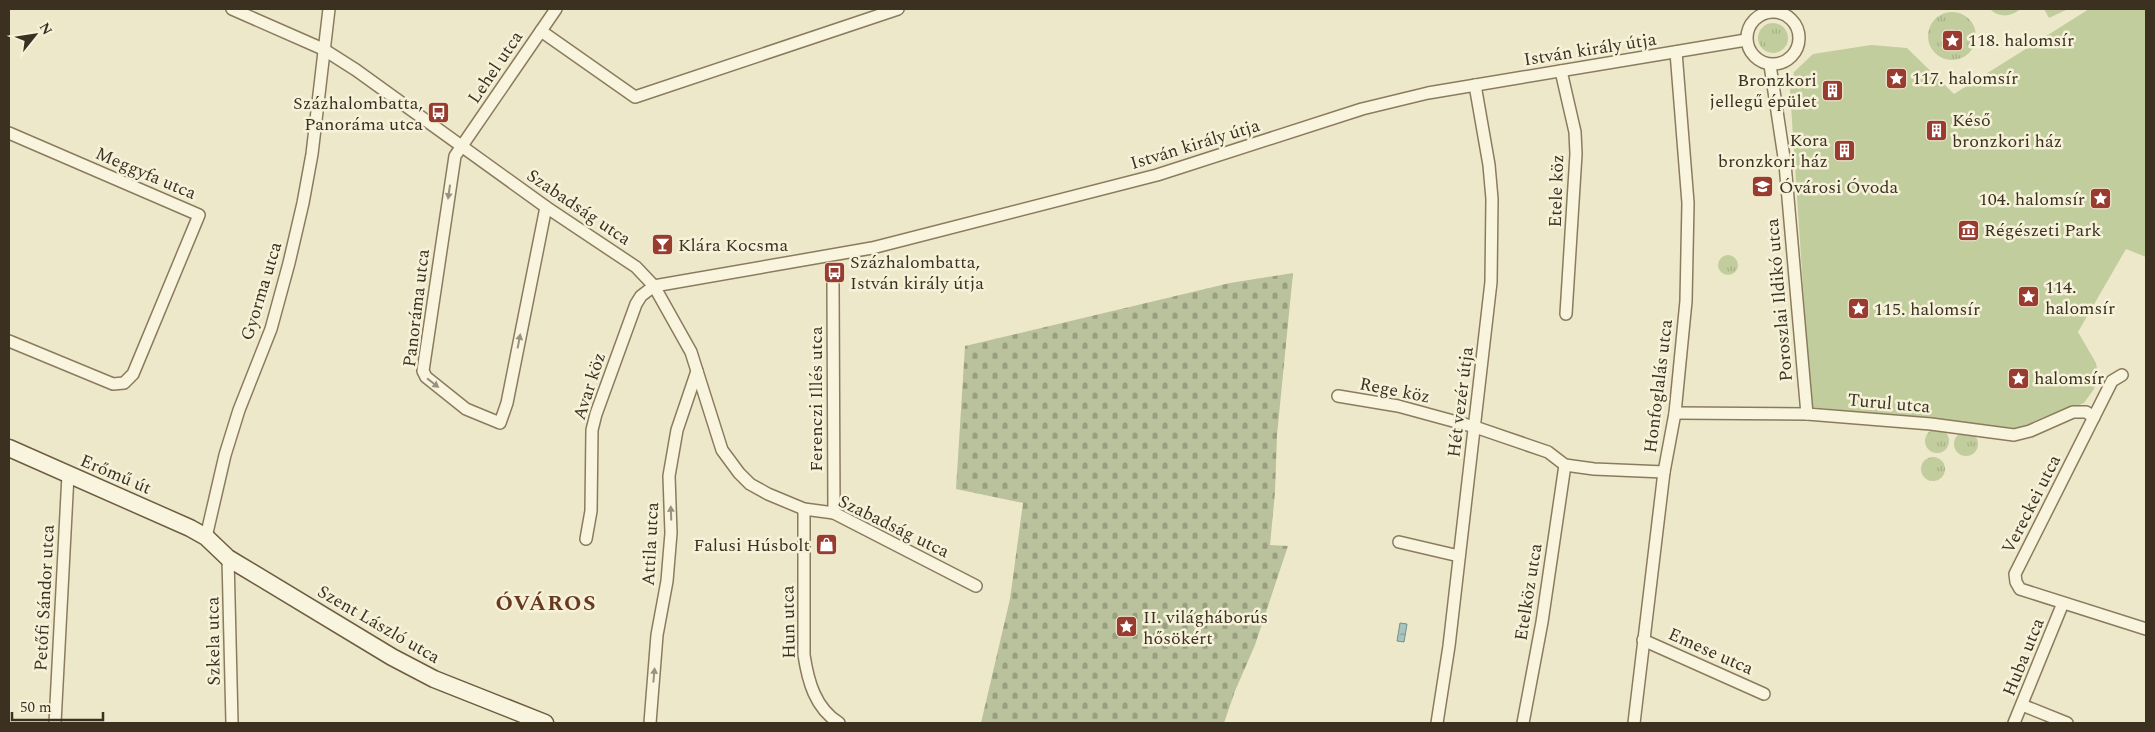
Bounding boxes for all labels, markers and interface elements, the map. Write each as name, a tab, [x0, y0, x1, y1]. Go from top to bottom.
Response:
north arrow	[10, 10, 60, 60]
text: N	[34, 19, 58, 39]
street label: Lehel utca	[461, 25, 530, 109]
street label: István király útja	[1522, 26, 1659, 73]
place label: 118. halomsír	[1968, 27, 2074, 54]
place icon: 118. halomsír	[1940, 28, 1964, 52]
place label: 117. halomsír	[1912, 65, 2018, 92]
place icon: 117. halomsír	[1884, 66, 1908, 90]
place label: Bronzkori jellegű épület	[1710, 67, 1817, 115]
building icon: Bronzkori jellegű épület	[1821, 78, 1845, 102]
place label: Százhalombatta, Panoráma utca	[293, 90, 423, 138]
bus stop icon: Százhalombatta, Panoráma utca	[427, 101, 451, 125]
place label: Késő bronzkori ház	[1952, 107, 2062, 155]
street label: István király útja	[1127, 112, 1263, 177]
building icon: Késő bronzkori ház	[1924, 118, 1948, 142]
place label: Kora bronzkori ház	[1718, 127, 1828, 175]
building icon: Kora bronzkori ház	[1832, 138, 1856, 162]
street label: Meggyfa utca	[91, 140, 201, 207]
street label: Etele köz	[1542, 154, 1571, 228]
street label: Szabadság utca	[521, 162, 637, 253]
place label: Óvárosi Óvoda	[1779, 174, 1899, 201]
school or university icon: Óvárosi Óvoda	[1751, 175, 1775, 199]
one-way arrow	[445, 184, 453, 200]
place label: 104. halomsír	[1979, 186, 2085, 213]
place icon: 104. halomsír	[2089, 187, 2113, 211]
street label: Poroszlai Ildikó utca	[1759, 217, 1800, 383]
place label: Régészeti Park	[1984, 217, 2101, 244]
museum icon: Régészeti Park	[1956, 218, 1980, 242]
place label: Klára Kocsma	[678, 232, 788, 259]
bar icon: Klára Kocsma	[650, 233, 674, 257]
street label: Gyorma utca	[234, 238, 289, 344]
street label: Panoráma utca	[396, 247, 437, 369]
place label: Százhalombatta, István király útja	[850, 249, 984, 297]
bus stop icon: Százhalombatta, István király útja	[822, 260, 846, 284]
place label: 114. halomsír	[2045, 274, 2115, 322]
place icon: 114. halomsír	[2017, 285, 2041, 309]
place label: 115. halomsír	[1874, 296, 1980, 323]
place icon: 115. halomsír	[1846, 297, 1870, 321]
street label: Honfoglalás utca	[1637, 317, 1680, 454]
street label: Ferenczi Illés utca	[803, 326, 830, 472]
one-way arrow	[516, 333, 524, 349]
street label: Hét vezér útja	[1440, 345, 1481, 459]
street label: Avar köz	[566, 349, 613, 424]
place label: halomsír	[2034, 365, 2104, 392]
place icon: halomsír	[2006, 366, 2030, 390]
street label: Rege köz	[1357, 370, 1433, 411]
one-way arrow	[427, 378, 440, 389]
street label: Turul utca	[1846, 386, 1932, 421]
street label: Erőmű út	[76, 447, 156, 502]
street label: Vereckei utca	[1995, 450, 2068, 558]
street label: Szabadság utca	[834, 488, 954, 565]
street label: Attila utca	[635, 501, 666, 587]
one-way arrow	[666, 505, 674, 521]
street label: Petőfi Sándor utca	[27, 524, 62, 672]
place label: Falusi Húsbolt	[693, 532, 810, 559]
shop icon: Falusi Húsbolt	[814, 533, 838, 557]
street label: Etelköz utca	[1507, 541, 1550, 643]
street label: Szent László utca	[312, 578, 445, 671]
street label: Hun utca	[774, 585, 803, 659]
district label: ÓVÁROS	[496, 587, 596, 620]
street label: Szkela utca	[199, 596, 228, 686]
place label: II. világháborús hősökért	[1143, 604, 1268, 652]
street label: Huba utca	[1996, 614, 2051, 700]
place icon: II. világháborús hősökért	[1115, 615, 1139, 639]
street label: Emese utca	[1664, 621, 1758, 682]
one-way arrow	[650, 666, 658, 682]
scale bar	[12, 690, 104, 722]
text: 50 m	[20, 696, 52, 719]

